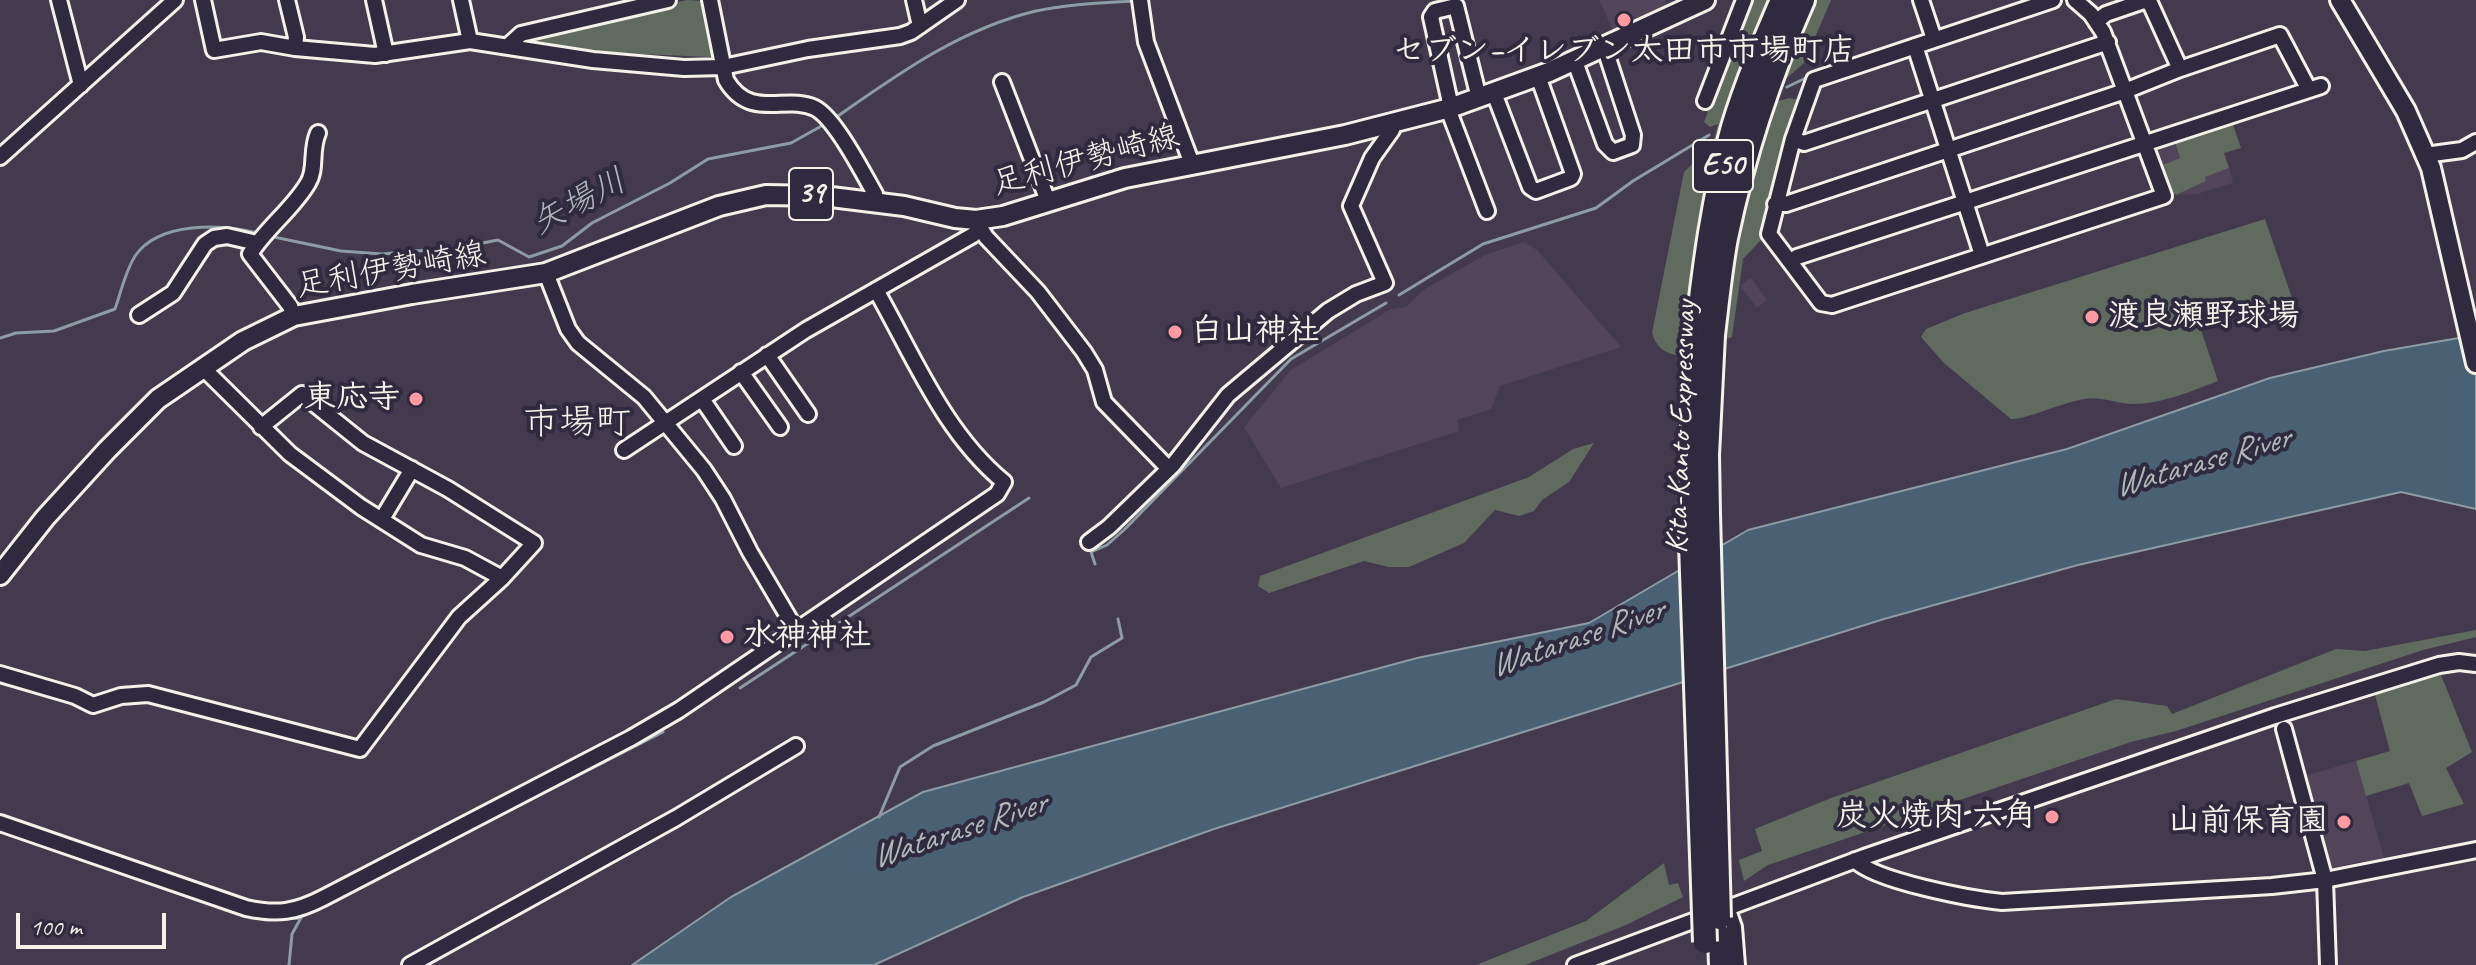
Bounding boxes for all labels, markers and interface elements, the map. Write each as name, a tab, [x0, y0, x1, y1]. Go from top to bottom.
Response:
marker: セブン−イレブン太田市市場町店	[1615, 11, 1633, 29]
place label: セブン−イレブン太田市市場町店	[1393, 33, 1855, 71]
street label: 足利伊勢崎線	[988, 118, 1184, 204]
road number: E50	[1693, 140, 1753, 192]
water label: 矢場川	[524, 161, 634, 245]
road number: 39	[789, 168, 833, 220]
street label: 足利伊勢崎線	[293, 235, 489, 307]
place label: 渡良瀬野球場	[2108, 298, 2300, 336]
street label: Kita-Kanto Expressway	[1658, 300, 1706, 554]
marker: 渡良瀬野球場	[2083, 308, 2101, 326]
place label: 白山神社	[1191, 313, 1319, 351]
marker: 白山神社	[1166, 323, 1184, 341]
place label: 東応寺	[304, 380, 400, 418]
marker: 東応寺	[407, 390, 425, 408]
district label: 市場町	[523, 402, 631, 446]
water label: Watarase River	[2109, 418, 2295, 508]
water label: Watarase River	[1485, 590, 1669, 688]
place label: 水神神社	[743, 618, 871, 656]
marker: 水神神社	[718, 628, 736, 646]
water label: Watarase River	[867, 784, 1051, 878]
place label: 炭火焼肉 六角	[1836, 798, 2036, 836]
place label: 山前保育園	[2168, 803, 2328, 841]
marker: 炭火焼肉 六角	[2043, 808, 2061, 826]
marker: 山前保育園	[2335, 813, 2353, 831]
scale bar	[20, 897, 170, 947]
text: 100 m	[30, 912, 82, 942]

